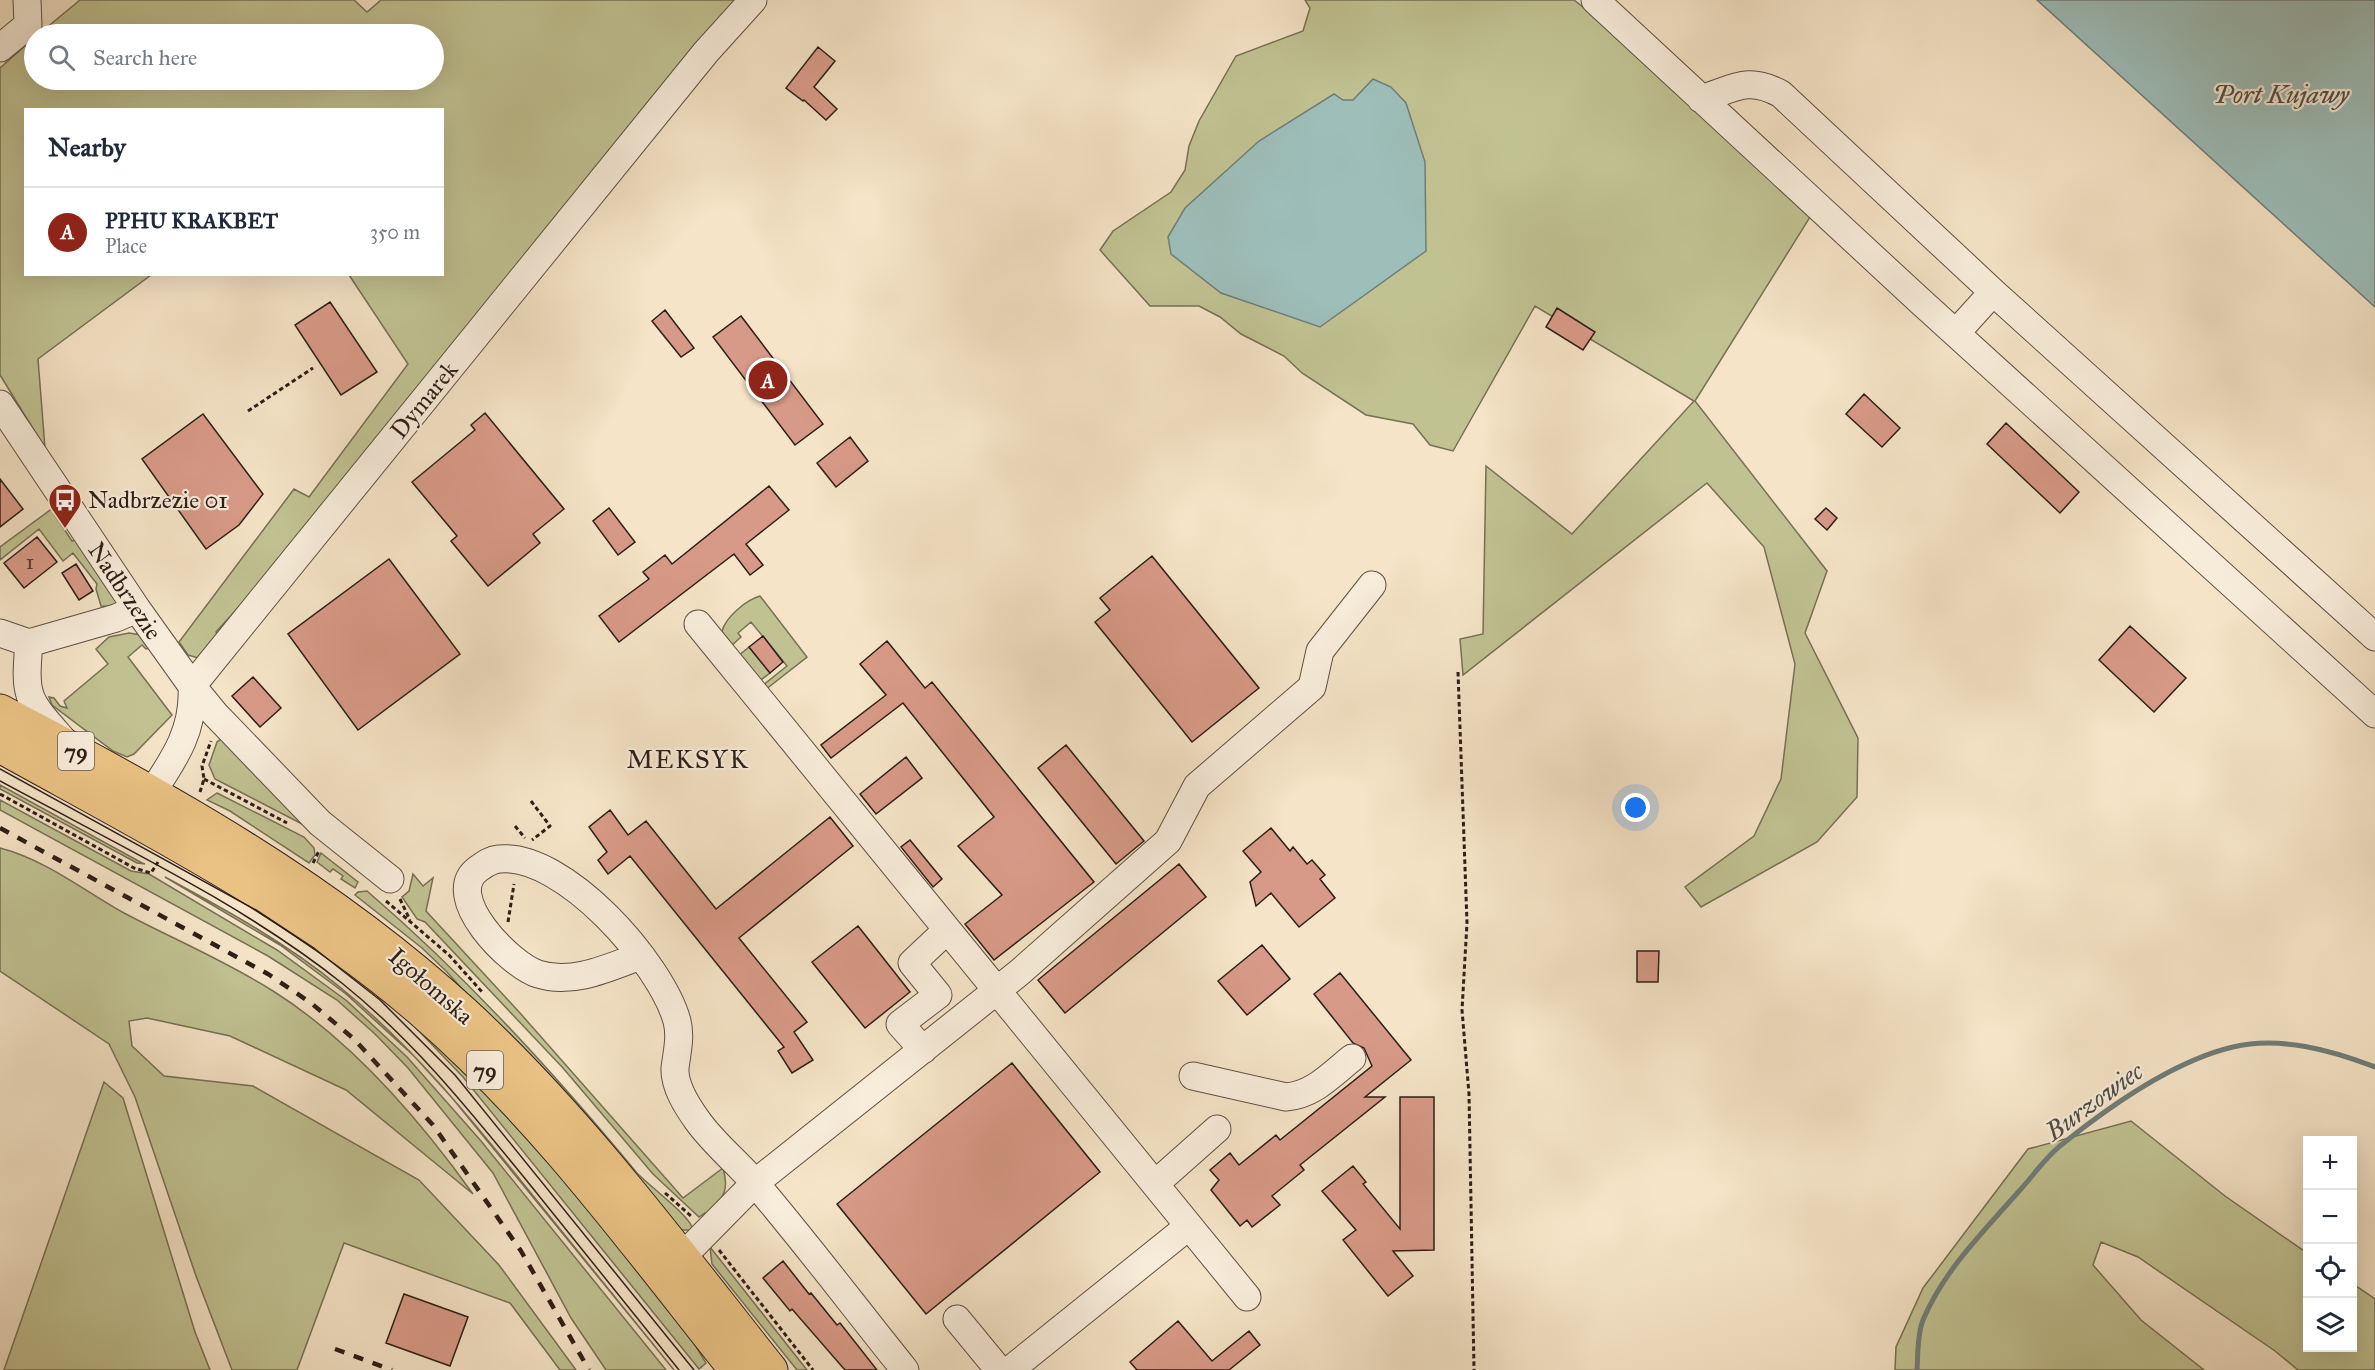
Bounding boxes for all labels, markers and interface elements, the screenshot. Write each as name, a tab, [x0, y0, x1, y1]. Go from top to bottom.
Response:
search box	[24, 24, 444, 90]
icon: search	[45, 41, 78, 74]
text: Search here	[93, 44, 197, 71]
water label: Port Kujawy	[2213, 78, 2350, 110]
text: Nearby	[48, 131, 126, 163]
text: PPHU KRAKBET	[105, 207, 278, 234]
text: A	[61, 220, 74, 244]
text: 350 m	[370, 220, 420, 244]
text: Place	[105, 234, 147, 258]
street label: Dymarek	[384, 355, 465, 445]
pin: A	[748, 358, 788, 403]
bus stop icon: Nadbrzezie 01	[47, 482, 83, 529]
place label: Nadbrzezie 01	[88, 485, 228, 515]
street label: Nadbrzezie	[81, 537, 169, 645]
house number: 1	[26, 549, 34, 575]
road number: 79	[58, 732, 94, 770]
district label: MEKSYK	[626, 743, 750, 775]
your location	[1621, 793, 1650, 822]
street label: Igołomska	[383, 941, 480, 1031]
road number: 79	[467, 1051, 503, 1089]
water label: Burzowiec	[2038, 1054, 2150, 1148]
map controls	[2303, 1136, 2357, 1352]
button: +	[2303, 1136, 2357, 1190]
button: −	[2303, 1190, 2357, 1244]
button: locate	[2303, 1244, 2357, 1298]
button: layers	[2303, 1298, 2357, 1352]

